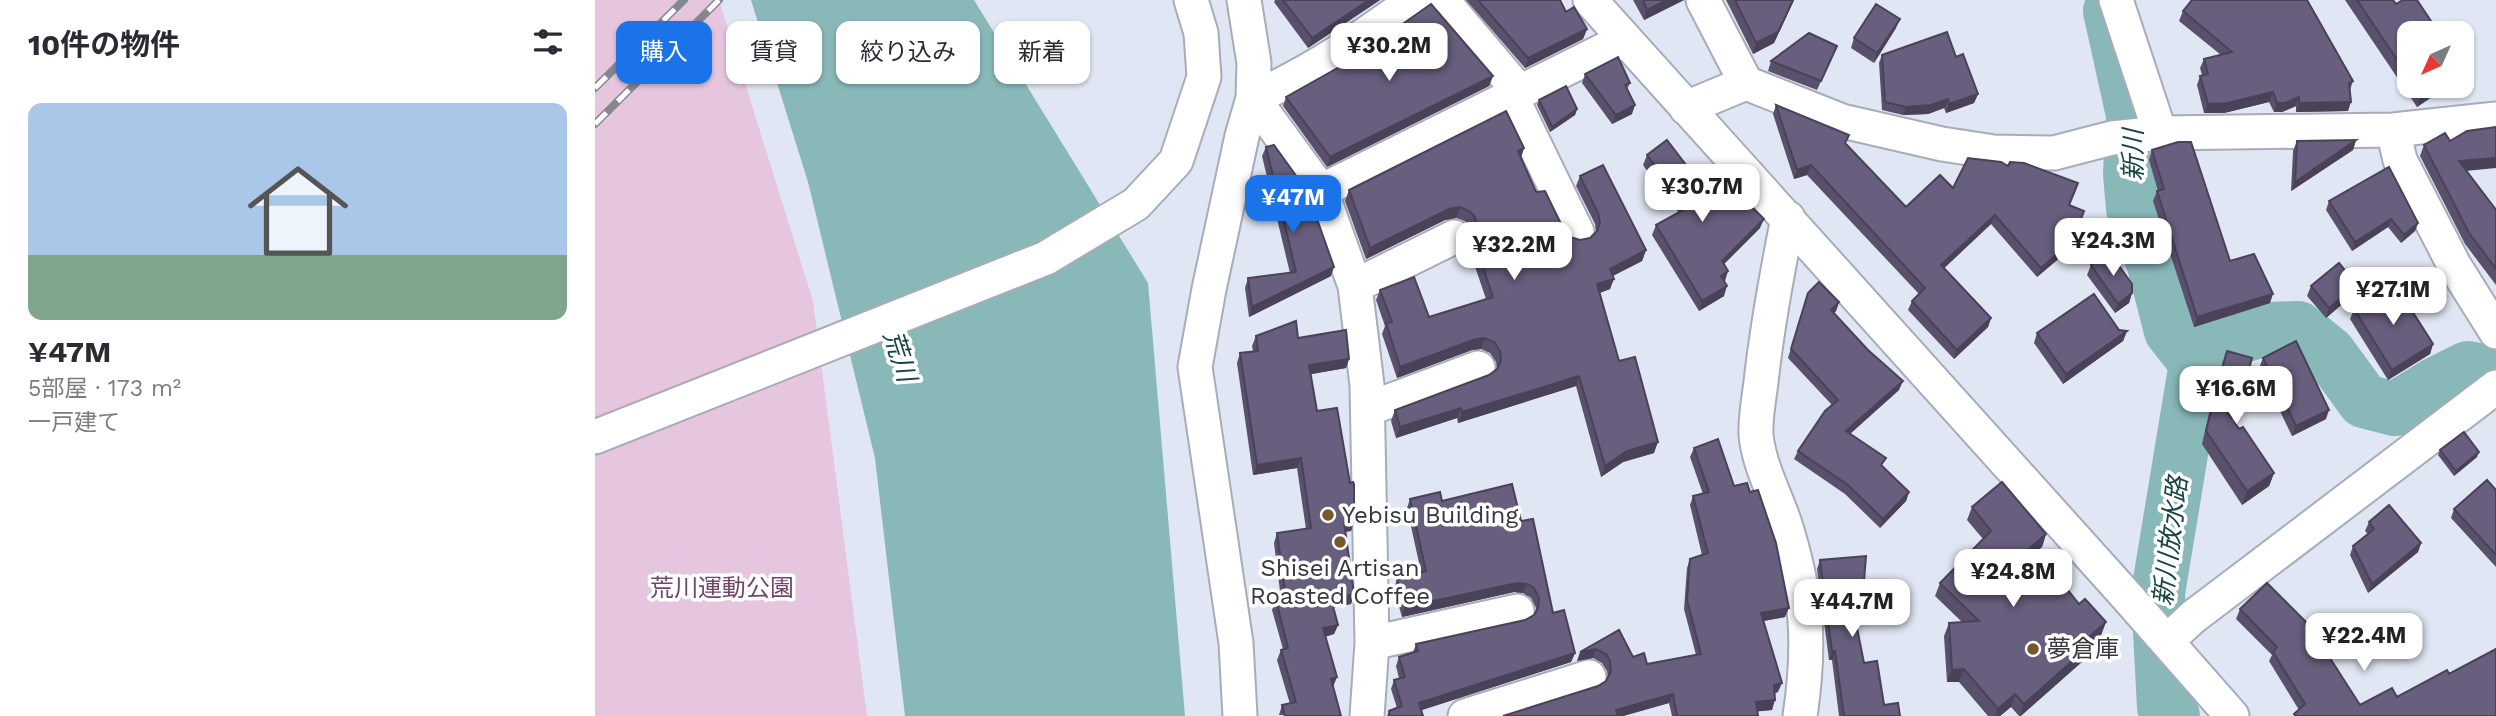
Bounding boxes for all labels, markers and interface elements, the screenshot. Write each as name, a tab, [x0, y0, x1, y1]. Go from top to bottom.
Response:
chip: 購入	[616, 21, 712, 84]
chip: 賃貸	[726, 21, 822, 84]
chip: 絞り込み	[836, 21, 980, 84]
chip: 新着	[994, 21, 1090, 84]
north arrow	[2397, 21, 2475, 98]
map controls	[2397, 21, 2474, 98]
icon: filters	[529, 23, 567, 61]
pin: ¥30.2M	[1332, 24, 1446, 83]
text: 10件の物件	[28, 27, 180, 62]
text: ¥30.2M	[1347, 32, 1431, 59]
water label: 新川	[2118, 126, 2148, 181]
icon: home	[235, 148, 361, 274]
pin: ¥30.7M	[1645, 164, 1759, 224]
text: ¥30.7M	[1661, 173, 1743, 200]
pin: ¥47M	[1252, 176, 1334, 235]
text: ¥47M	[1261, 184, 1325, 211]
pin: ¥24.3M	[2056, 218, 2170, 278]
pin: ¥32.2M	[1457, 222, 1571, 282]
text: ¥24.3M	[2071, 227, 2155, 254]
text: ¥32.2M	[1472, 231, 1556, 258]
pin: ¥27.1M	[2336, 268, 2450, 327]
text: ¥27.1M	[2355, 276, 2431, 303]
water label: 荒川	[878, 327, 923, 388]
text: ¥47M	[28, 334, 111, 369]
pin: ¥16.6M	[2179, 366, 2293, 426]
text: 5部屋 · 173 m²	[28, 375, 181, 402]
text: ¥16.6M	[2195, 375, 2277, 402]
text: 一戸建て	[28, 409, 120, 436]
water label: 新川放水路	[2147, 473, 2193, 607]
place label: Yebisu Building	[1342, 501, 1518, 529]
marker: Yebisu Building	[1320, 507, 1336, 523]
marker: Shisei Artisan Roasted Coffee	[1332, 534, 1348, 550]
pin: ¥24.8M	[1956, 550, 2070, 609]
place label: Shisei Artisan Roasted Coffee	[1250, 554, 1430, 610]
text: ¥24.8M	[1970, 558, 2056, 585]
park label: 荒川運動公園	[650, 574, 794, 602]
pin: ¥44.7M	[1795, 580, 1909, 639]
text: ¥44.7M	[1810, 588, 1894, 615]
pin: ¥22.4M	[2307, 614, 2421, 673]
text: ¥22.4M	[2321, 622, 2407, 649]
place label: 夢倉庫	[2047, 635, 2119, 663]
marker: 夢倉庫	[2025, 641, 2041, 657]

